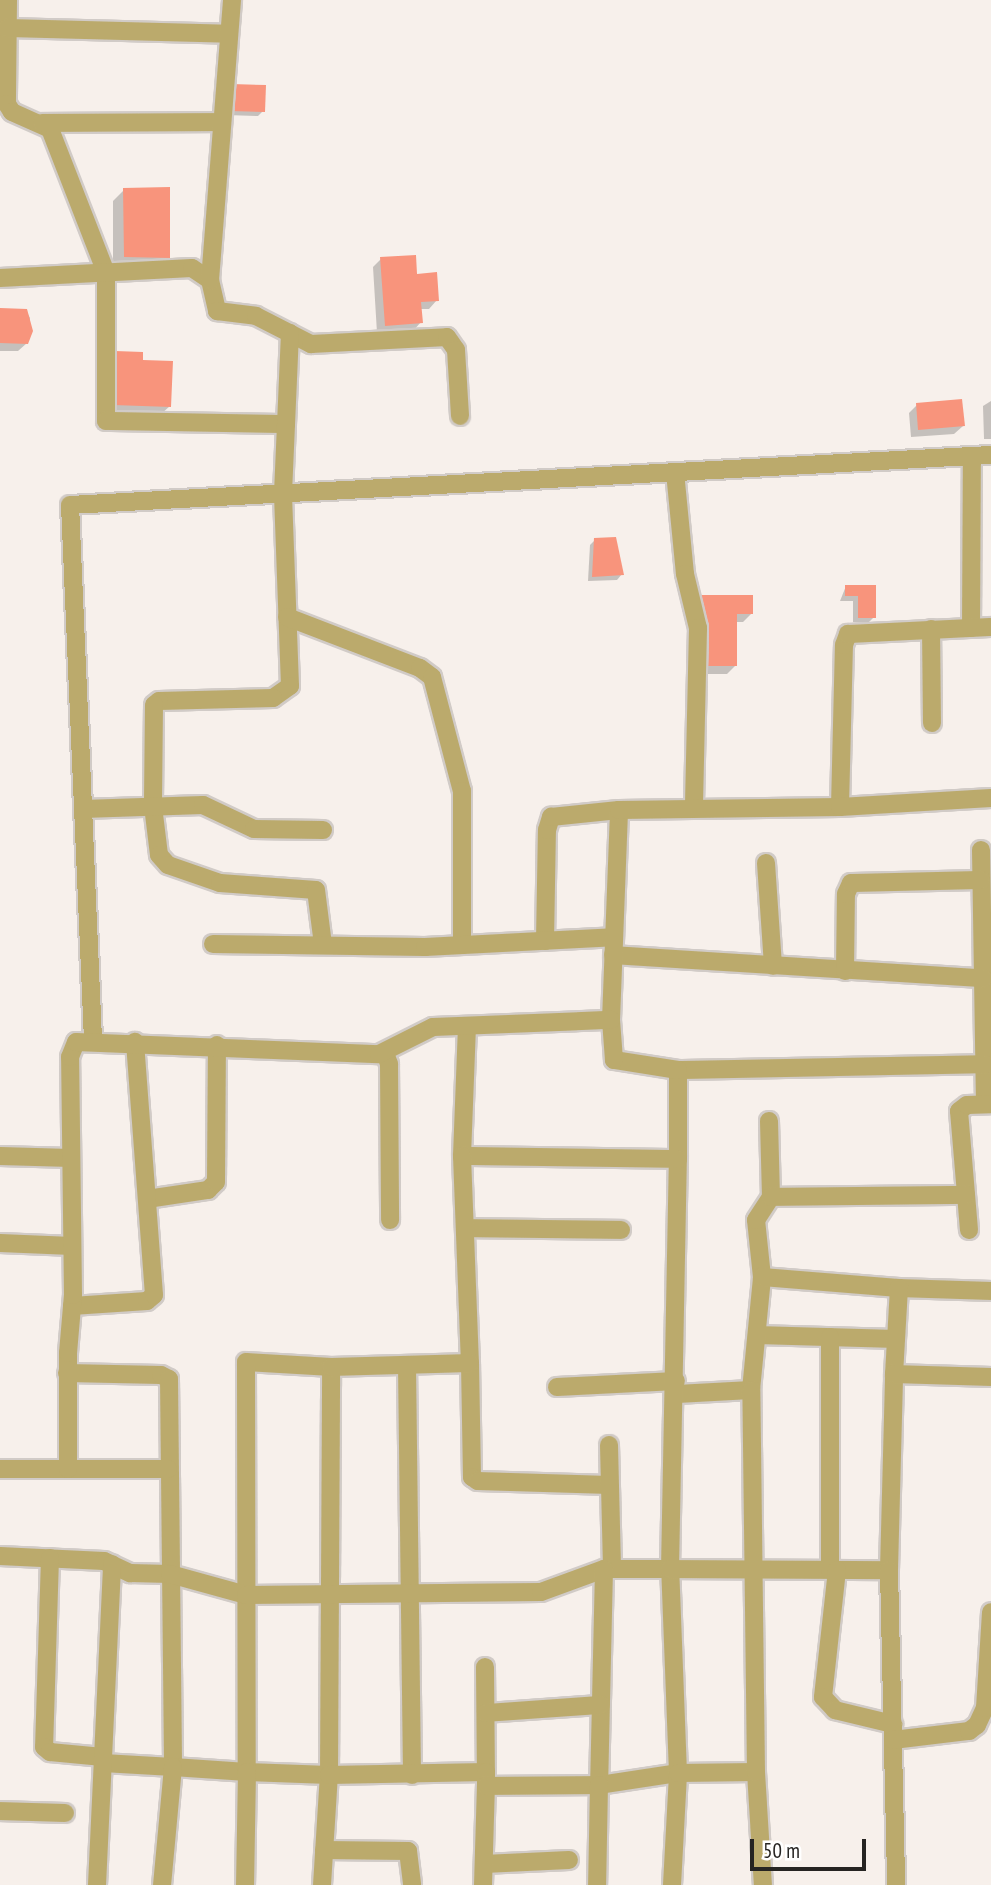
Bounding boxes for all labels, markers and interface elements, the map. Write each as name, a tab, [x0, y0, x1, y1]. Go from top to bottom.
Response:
scale bar	[753, 1826, 869, 1870]
text: 50 m	[763, 1837, 800, 1864]

